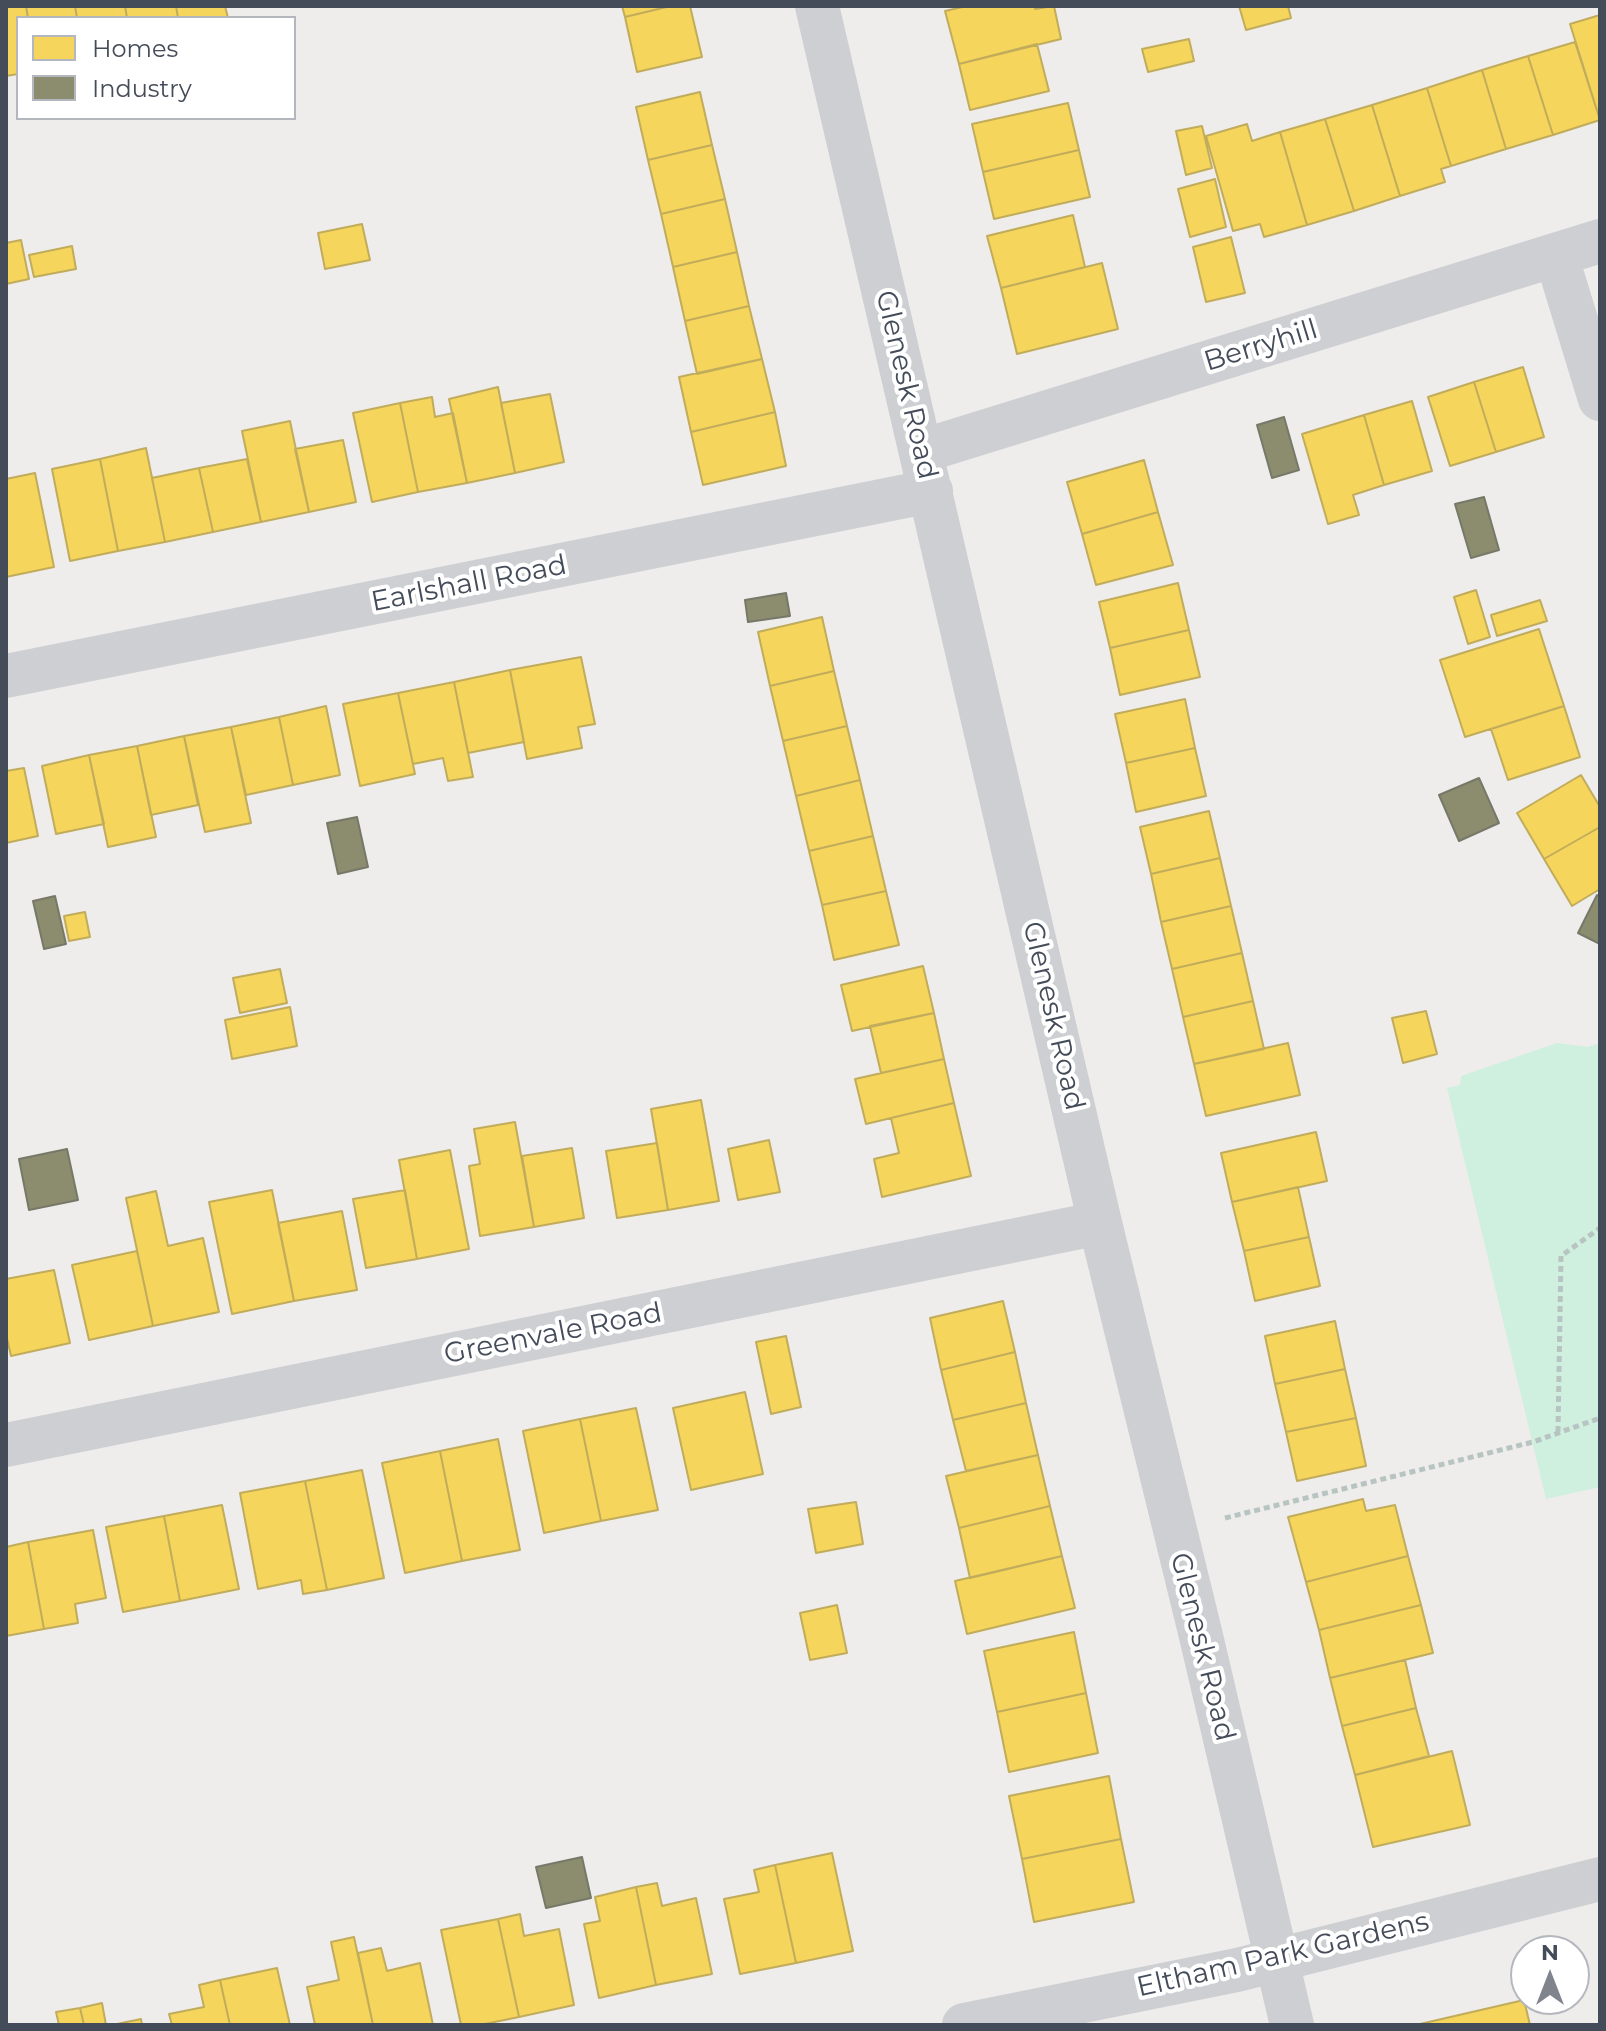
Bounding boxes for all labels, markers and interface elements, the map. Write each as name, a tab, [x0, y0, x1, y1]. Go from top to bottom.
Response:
legend	[16, 16, 296, 120]
text: Homes	[92, 34, 178, 63]
text: Industry	[92, 74, 192, 103]
street label: Glenesk Road	[868, 287, 944, 483]
street label: Berryhill	[1200, 313, 1322, 379]
street label: Earlshall Road	[368, 549, 570, 619]
street label: Glenesk Road	[1015, 918, 1091, 1114]
street label: Greenvale Road	[441, 1296, 665, 1372]
street label: Glenesk Road	[1162, 1549, 1242, 1745]
street label: Eltham Park Gardens	[1134, 1905, 1432, 2005]
north arrow	[1510, 1935, 1590, 2015]
text: N	[1541, 1939, 1559, 1966]

